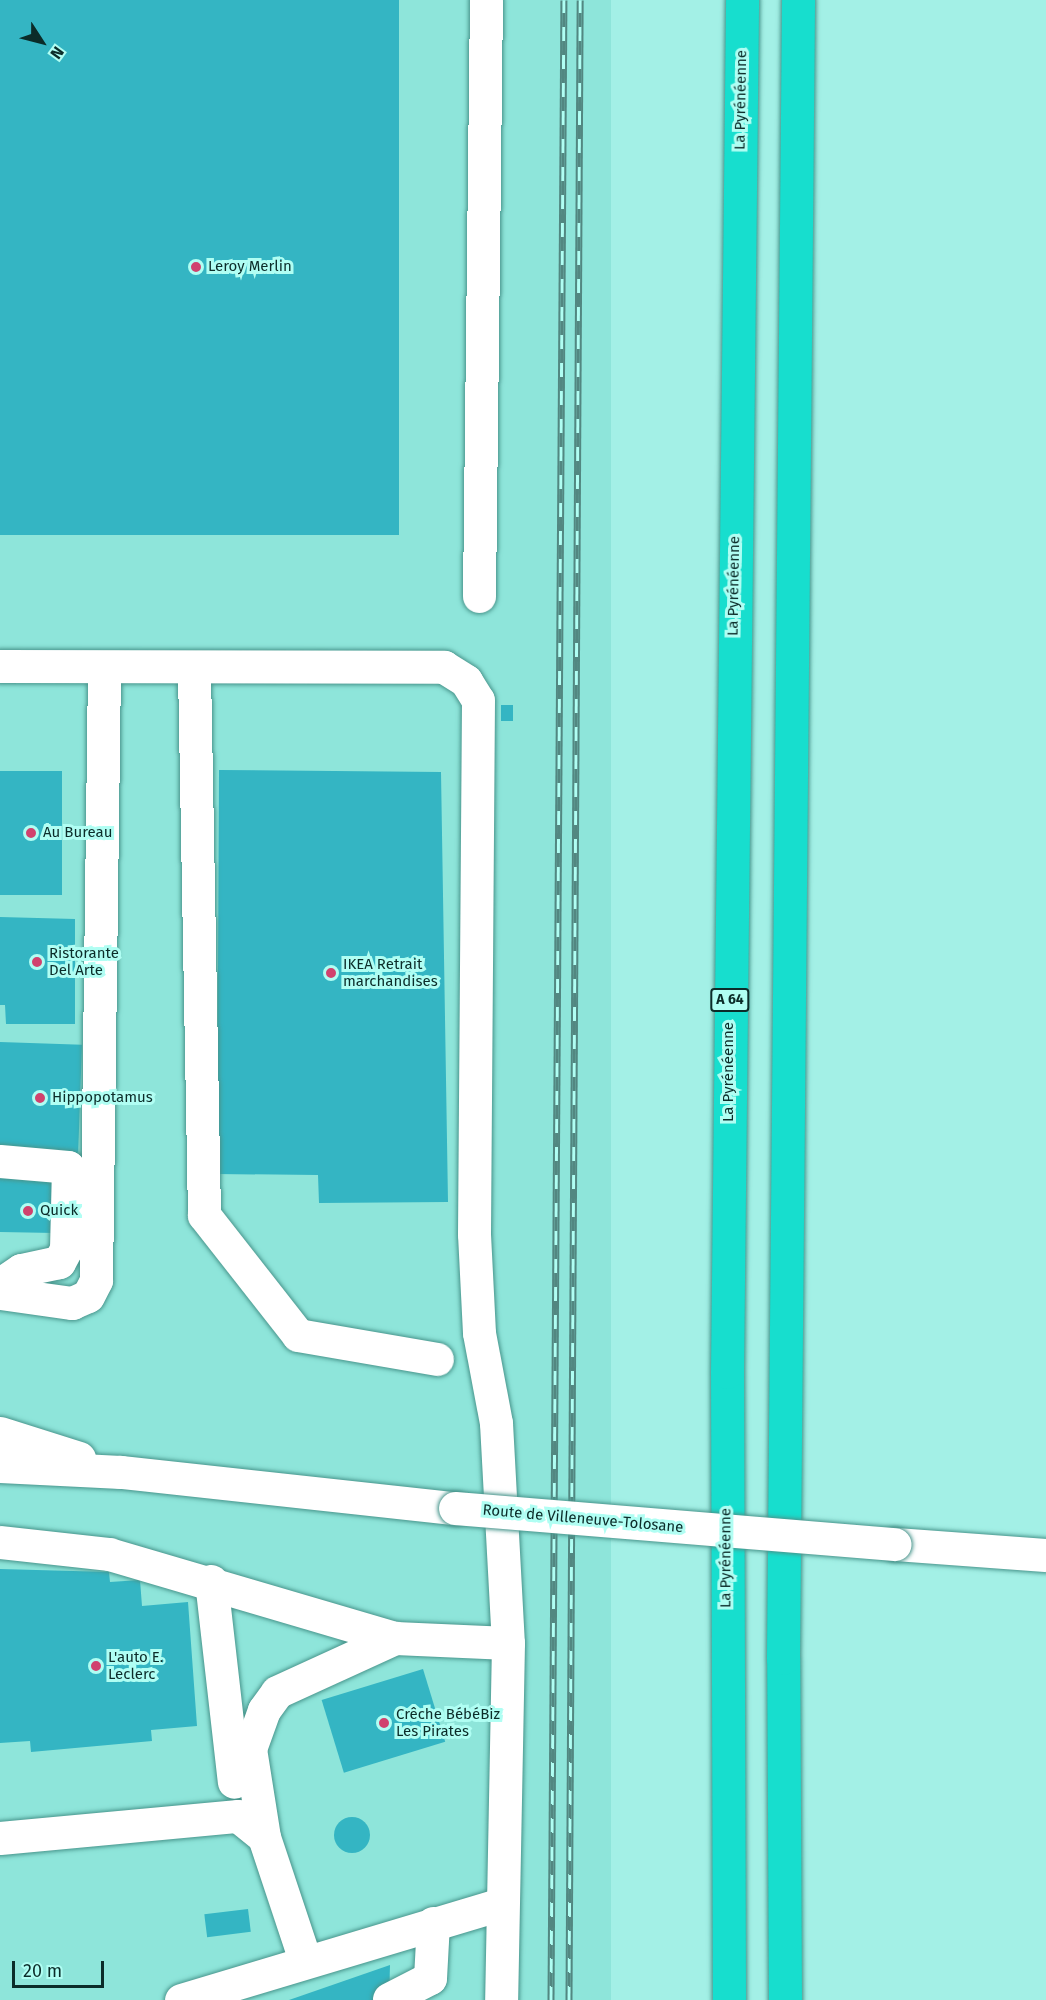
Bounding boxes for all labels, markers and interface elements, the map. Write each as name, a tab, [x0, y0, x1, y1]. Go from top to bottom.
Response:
north arrow	[12, 12, 72, 72]
text: N	[46, 43, 68, 63]
street label: La Pyrénéenne	[731, 50, 751, 150]
place label: Leroy Merlin	[208, 258, 292, 276]
marker: Leroy Merlin	[189, 260, 203, 274]
street label: La Pyrénéenne	[724, 536, 744, 636]
place label: Au Bureau	[43, 824, 112, 842]
marker: Au Bureau	[24, 826, 38, 840]
place label: Ristorante Del Arte	[49, 944, 119, 979]
marker: Ristorante Del Arte	[30, 955, 44, 969]
place label: IKEA Retrait marchandises	[343, 955, 438, 990]
marker: IKEA Retrait marchandises	[324, 966, 338, 980]
road number: A 64	[709, 989, 751, 1011]
street label: La Pyrénéenne	[720, 1022, 738, 1122]
place label: Hippopotamus	[52, 1089, 153, 1107]
marker: Hippopotamus	[33, 1091, 47, 1105]
place label: Quick	[40, 1202, 78, 1220]
marker: Quick	[21, 1204, 35, 1218]
street label: Route de Villeneuve-Tolosane	[482, 1501, 684, 1537]
street label: La Pyrénéenne	[717, 1508, 735, 1608]
place label: L'auto E. Leclerc	[108, 1648, 163, 1683]
marker: L'auto E. Leclerc	[89, 1659, 103, 1673]
place label: Crêche BébéBiz Les Pirates	[396, 1705, 500, 1740]
marker: Crêche BébéBiz Les Pirates	[377, 1716, 391, 1730]
scale bar	[15, 1949, 106, 1987]
text: 20 m	[23, 1960, 62, 1982]

